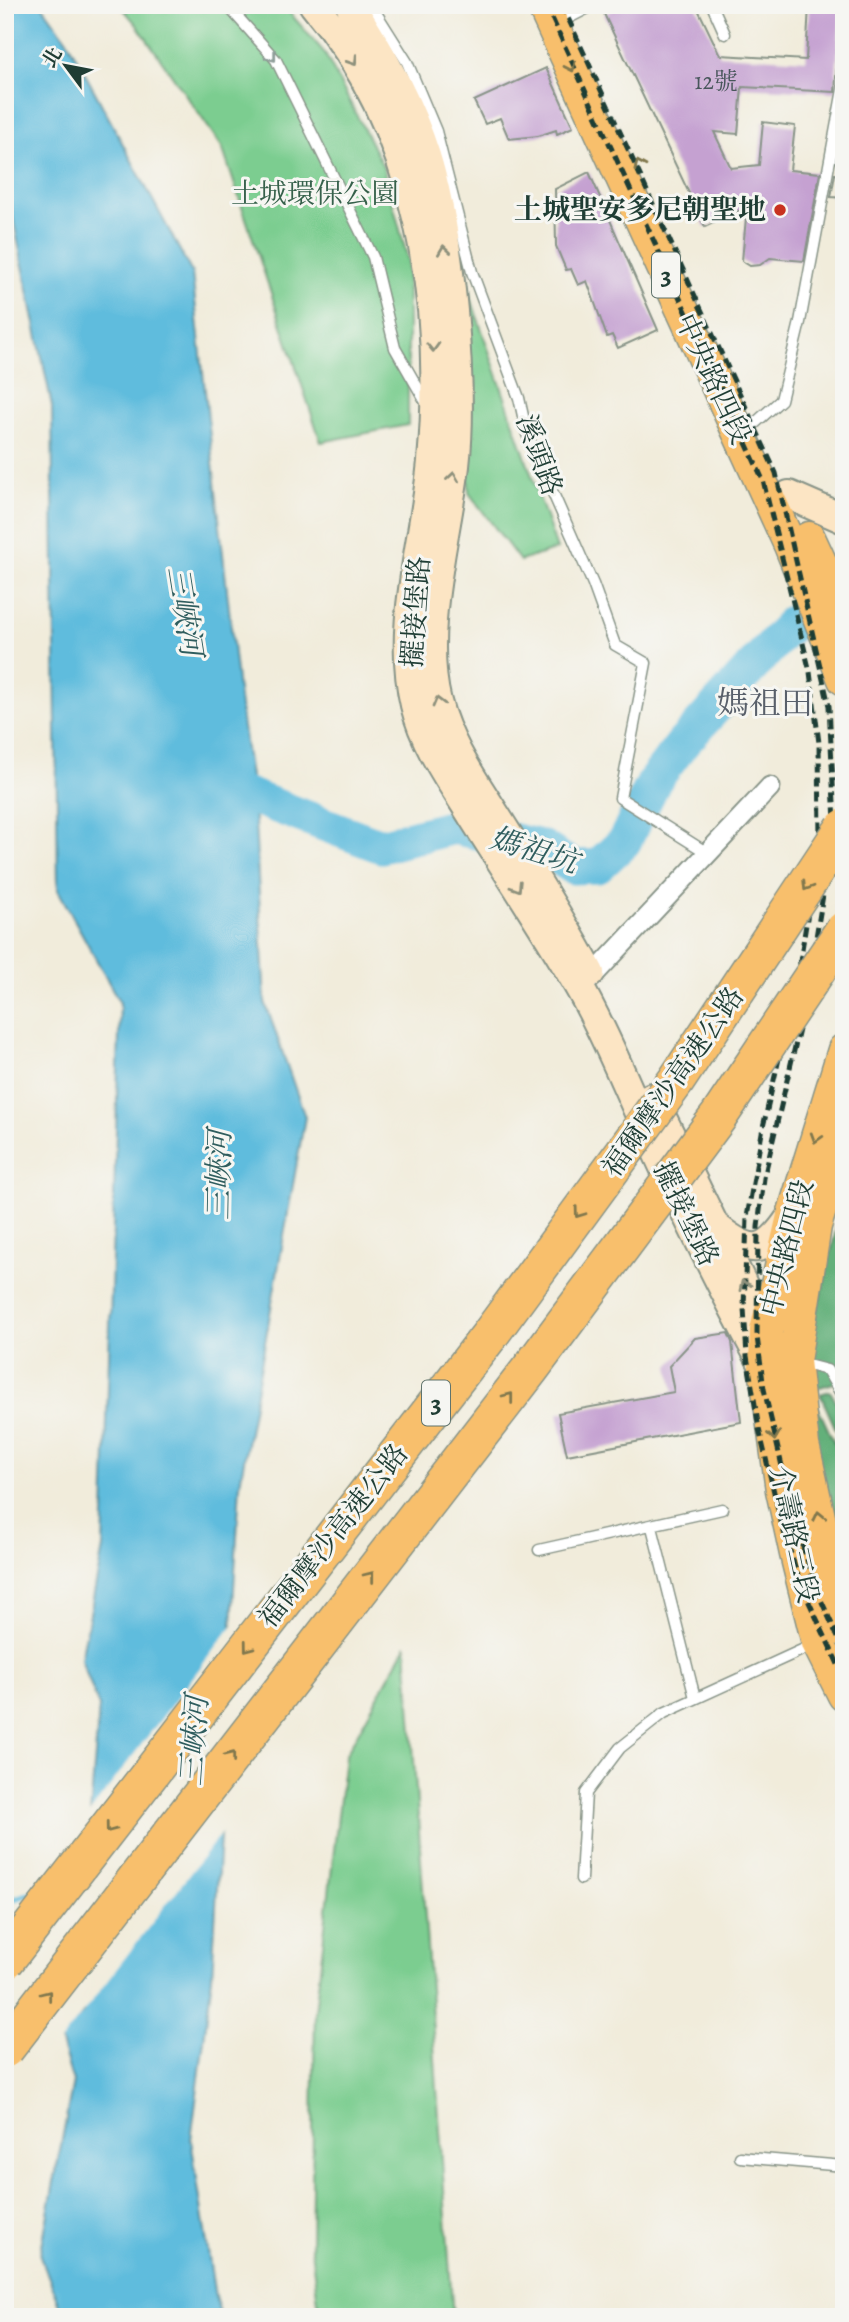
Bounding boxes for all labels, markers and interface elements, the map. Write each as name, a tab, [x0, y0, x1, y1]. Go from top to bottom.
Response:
north arrow	[32, 32, 102, 102]
text: 北	[36, 43, 68, 72]
one-way arrow	[263, 49, 276, 61]
one-way arrow	[345, 53, 358, 66]
one-way arrow	[563, 60, 577, 72]
house number: 12號	[694, 65, 738, 97]
one-way arrow	[633, 160, 647, 172]
park label: 土城環保公園	[231, 175, 399, 213]
place label: 土城聖安多尼朝聖地	[514, 191, 766, 229]
marker: 土城聖安多尼朝聖地	[772, 202, 788, 218]
one-way arrow	[437, 244, 452, 256]
road number: 3	[652, 252, 680, 298]
street label: 中央路四段	[666, 308, 760, 450]
one-way arrow	[426, 342, 441, 353]
street label: 溪頭路	[507, 409, 571, 501]
one-way arrow	[446, 471, 461, 483]
street label: 擺接堡路	[393, 555, 439, 669]
water label: 三峽河	[158, 563, 213, 664]
district label: 媽祖田	[717, 681, 813, 725]
one-way arrow	[432, 696, 447, 708]
water label: 媽祖坑	[485, 818, 587, 883]
one-way arrow	[803, 878, 816, 891]
one-way arrow	[508, 879, 521, 892]
street label: 福爾摩沙高速公路	[593, 979, 753, 1185]
water label: 三峽河	[198, 1125, 240, 1220]
one-way arrow	[810, 1132, 825, 1144]
street label: 擺接堡路	[644, 1155, 728, 1273]
street label: 中央路四段	[752, 1175, 822, 1321]
one-way arrow	[575, 1205, 588, 1218]
one-way arrow	[738, 1280, 752, 1292]
road number: 3	[422, 1380, 450, 1426]
one-way arrow	[501, 1392, 514, 1404]
one-way arrow	[767, 1430, 782, 1441]
street label: 福爾摩沙高速公路	[249, 1436, 417, 1636]
street label: 介壽路三段	[761, 1462, 827, 1606]
one-way arrow	[812, 1510, 827, 1522]
one-way arrow	[362, 1572, 375, 1584]
one-way arrow	[243, 1639, 256, 1652]
water label: 三峽河	[171, 1690, 217, 1787]
one-way arrow	[223, 1752, 236, 1764]
one-way arrow	[105, 1820, 118, 1833]
one-way arrow	[39, 1990, 51, 2002]

